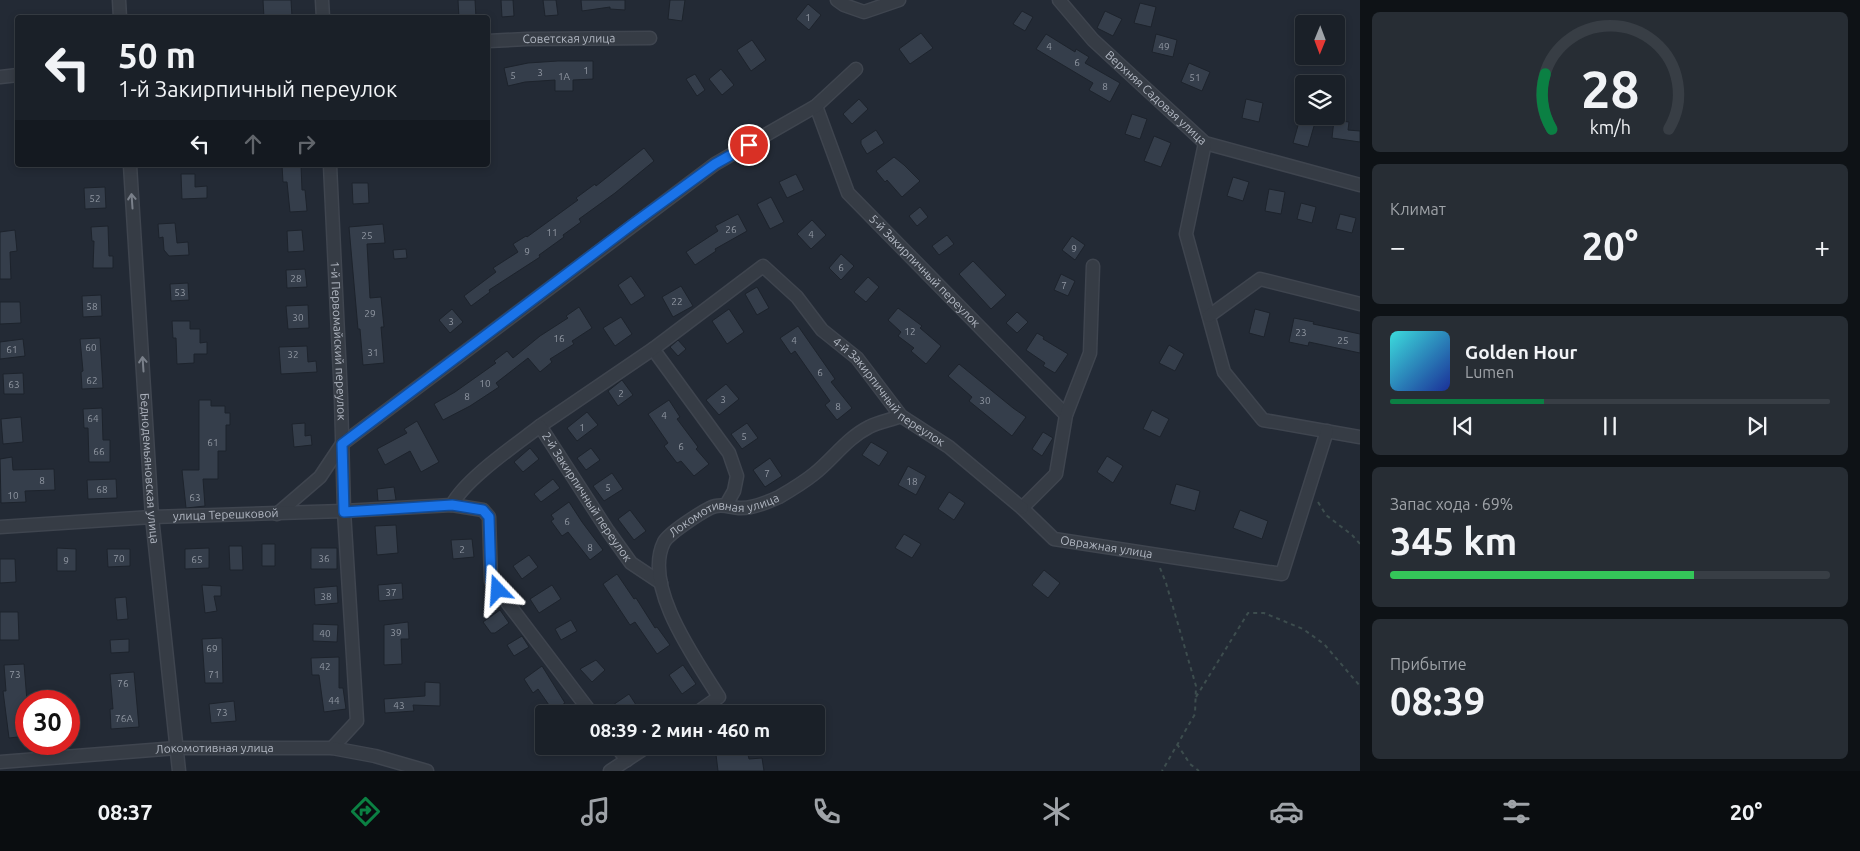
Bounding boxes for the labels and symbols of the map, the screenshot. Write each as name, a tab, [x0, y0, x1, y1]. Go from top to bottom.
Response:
house number: 1	[805, 12, 811, 23]
north arrow	[1295, 15, 1345, 65]
street label: Советская улица	[522, 31, 616, 45]
house number: 4	[1046, 41, 1052, 52]
house number: 49	[1158, 41, 1170, 52]
street label: Верхняя Садовая улица	[1103, 48, 1209, 147]
house number: 6	[1074, 57, 1080, 68]
house number: 1	[583, 65, 589, 76]
house number: 3	[537, 67, 543, 78]
house number: 5	[510, 70, 516, 81]
house number: 1А	[558, 71, 571, 82]
house number: 51	[1189, 72, 1201, 83]
house number: 8	[1102, 81, 1108, 92]
pin	[728, 124, 770, 166]
house number: 52	[89, 193, 101, 204]
one-way arrow	[128, 194, 137, 210]
street label: 5-й Закирпичный переулок	[867, 212, 983, 330]
house number: 26	[725, 224, 737, 235]
house number: 11	[546, 227, 558, 238]
house number: 4	[808, 229, 814, 240]
house number: 25	[361, 230, 373, 241]
house number: 9	[1071, 243, 1077, 254]
house number: 9	[524, 246, 530, 257]
street label: 1-й Первомайский переулок	[329, 261, 349, 421]
house number: 6	[838, 262, 844, 273]
house number: 28	[290, 273, 302, 284]
house number: 7	[1061, 280, 1067, 291]
house number: 53	[174, 287, 186, 298]
house number: 22	[671, 296, 683, 307]
house number: 58	[86, 301, 98, 312]
house number: 29	[364, 308, 376, 319]
house number: 30	[292, 312, 304, 323]
house number: 3	[448, 316, 454, 327]
house number: 12	[904, 326, 916, 337]
house number: 23	[1295, 327, 1307, 338]
house number: 16	[553, 333, 565, 344]
street label: 4-й Закирпичный переулок	[831, 334, 947, 449]
house number: 4	[791, 335, 797, 346]
house number: 25	[1337, 335, 1349, 346]
house number: 60	[85, 342, 97, 353]
house number: 61	[6, 344, 18, 355]
house number: 31	[367, 347, 379, 358]
house number: 32	[287, 349, 299, 360]
one-way arrow	[138, 356, 147, 372]
house number: 6	[817, 367, 823, 378]
house number: 62	[86, 375, 98, 386]
house number: 10	[479, 378, 491, 389]
house number: 63	[8, 379, 20, 390]
house number: 2	[618, 388, 624, 399]
house number: 8	[464, 391, 470, 402]
street label: Беднодемьяновская улица	[138, 393, 162, 544]
house number: 3	[720, 394, 726, 405]
house number: 30	[979, 395, 991, 406]
house number: 8	[835, 401, 841, 412]
house number: 4	[661, 410, 667, 421]
house number: 64	[87, 413, 99, 424]
house number: 1	[579, 422, 585, 433]
street label: 2-й Закирпичный переулок	[540, 430, 635, 564]
house number: 5	[741, 431, 747, 442]
house number: 61	[207, 437, 219, 448]
house number: 6	[678, 441, 684, 452]
house number: 66	[93, 446, 105, 457]
house number: 7	[764, 468, 770, 479]
house number: 8	[39, 475, 45, 486]
house number: 18	[906, 476, 918, 487]
house number: 5	[605, 482, 611, 493]
house number: 68	[96, 484, 108, 495]
house number: 10	[7, 490, 19, 501]
street label: Локомотивная улица	[666, 491, 781, 539]
house number: 63	[189, 492, 201, 503]
street label: улица Терешковой	[173, 506, 279, 522]
house number: 6	[564, 516, 570, 527]
street label: Овражная улица	[1059, 533, 1154, 560]
house number: 8	[587, 542, 593, 553]
house number: 2	[459, 544, 465, 555]
house number: 70	[113, 553, 125, 564]
house number: 36	[318, 553, 330, 564]
house number: 65	[191, 554, 203, 565]
house number: 9	[63, 555, 69, 566]
position arrow	[471, 563, 523, 615]
house number: 37	[385, 587, 397, 598]
house number: 38	[320, 591, 332, 602]
house number: 39	[390, 627, 402, 638]
house number: 40	[319, 628, 331, 639]
house number: 69	[206, 643, 218, 654]
house number: 42	[319, 661, 331, 672]
house number: 73	[9, 669, 21, 680]
house number: 71	[208, 669, 220, 680]
house number: 76	[117, 678, 129, 689]
speed limit sign: 30	[15, 690, 80, 755]
house number: 44	[328, 695, 340, 706]
house number: 43	[393, 700, 405, 711]
house number: 73	[216, 707, 228, 718]
house number: 76А	[115, 713, 133, 724]
street label: Локомотивная улица	[155, 741, 274, 756]

